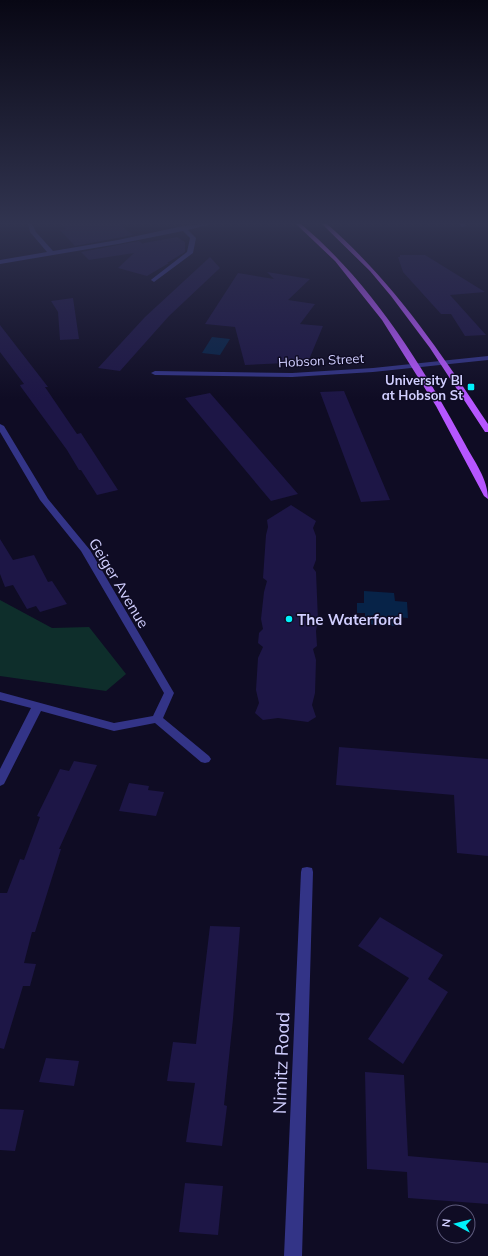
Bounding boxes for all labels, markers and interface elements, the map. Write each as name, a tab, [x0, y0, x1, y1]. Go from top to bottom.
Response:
street label: Hobson Street	[278, 350, 365, 370]
place label: University Bl at Hobson St	[382, 372, 463, 403]
marker: University Bl at Hobson St	[466, 382, 476, 392]
street label: Geiger Avenue	[85, 535, 153, 631]
place label: The Waterford	[297, 610, 402, 629]
marker: The Waterford	[284, 614, 294, 624]
street label: Nimitz Road	[268, 1011, 294, 1115]
north arrow	[436, 1204, 476, 1244]
text: N	[439, 1218, 454, 1228]

